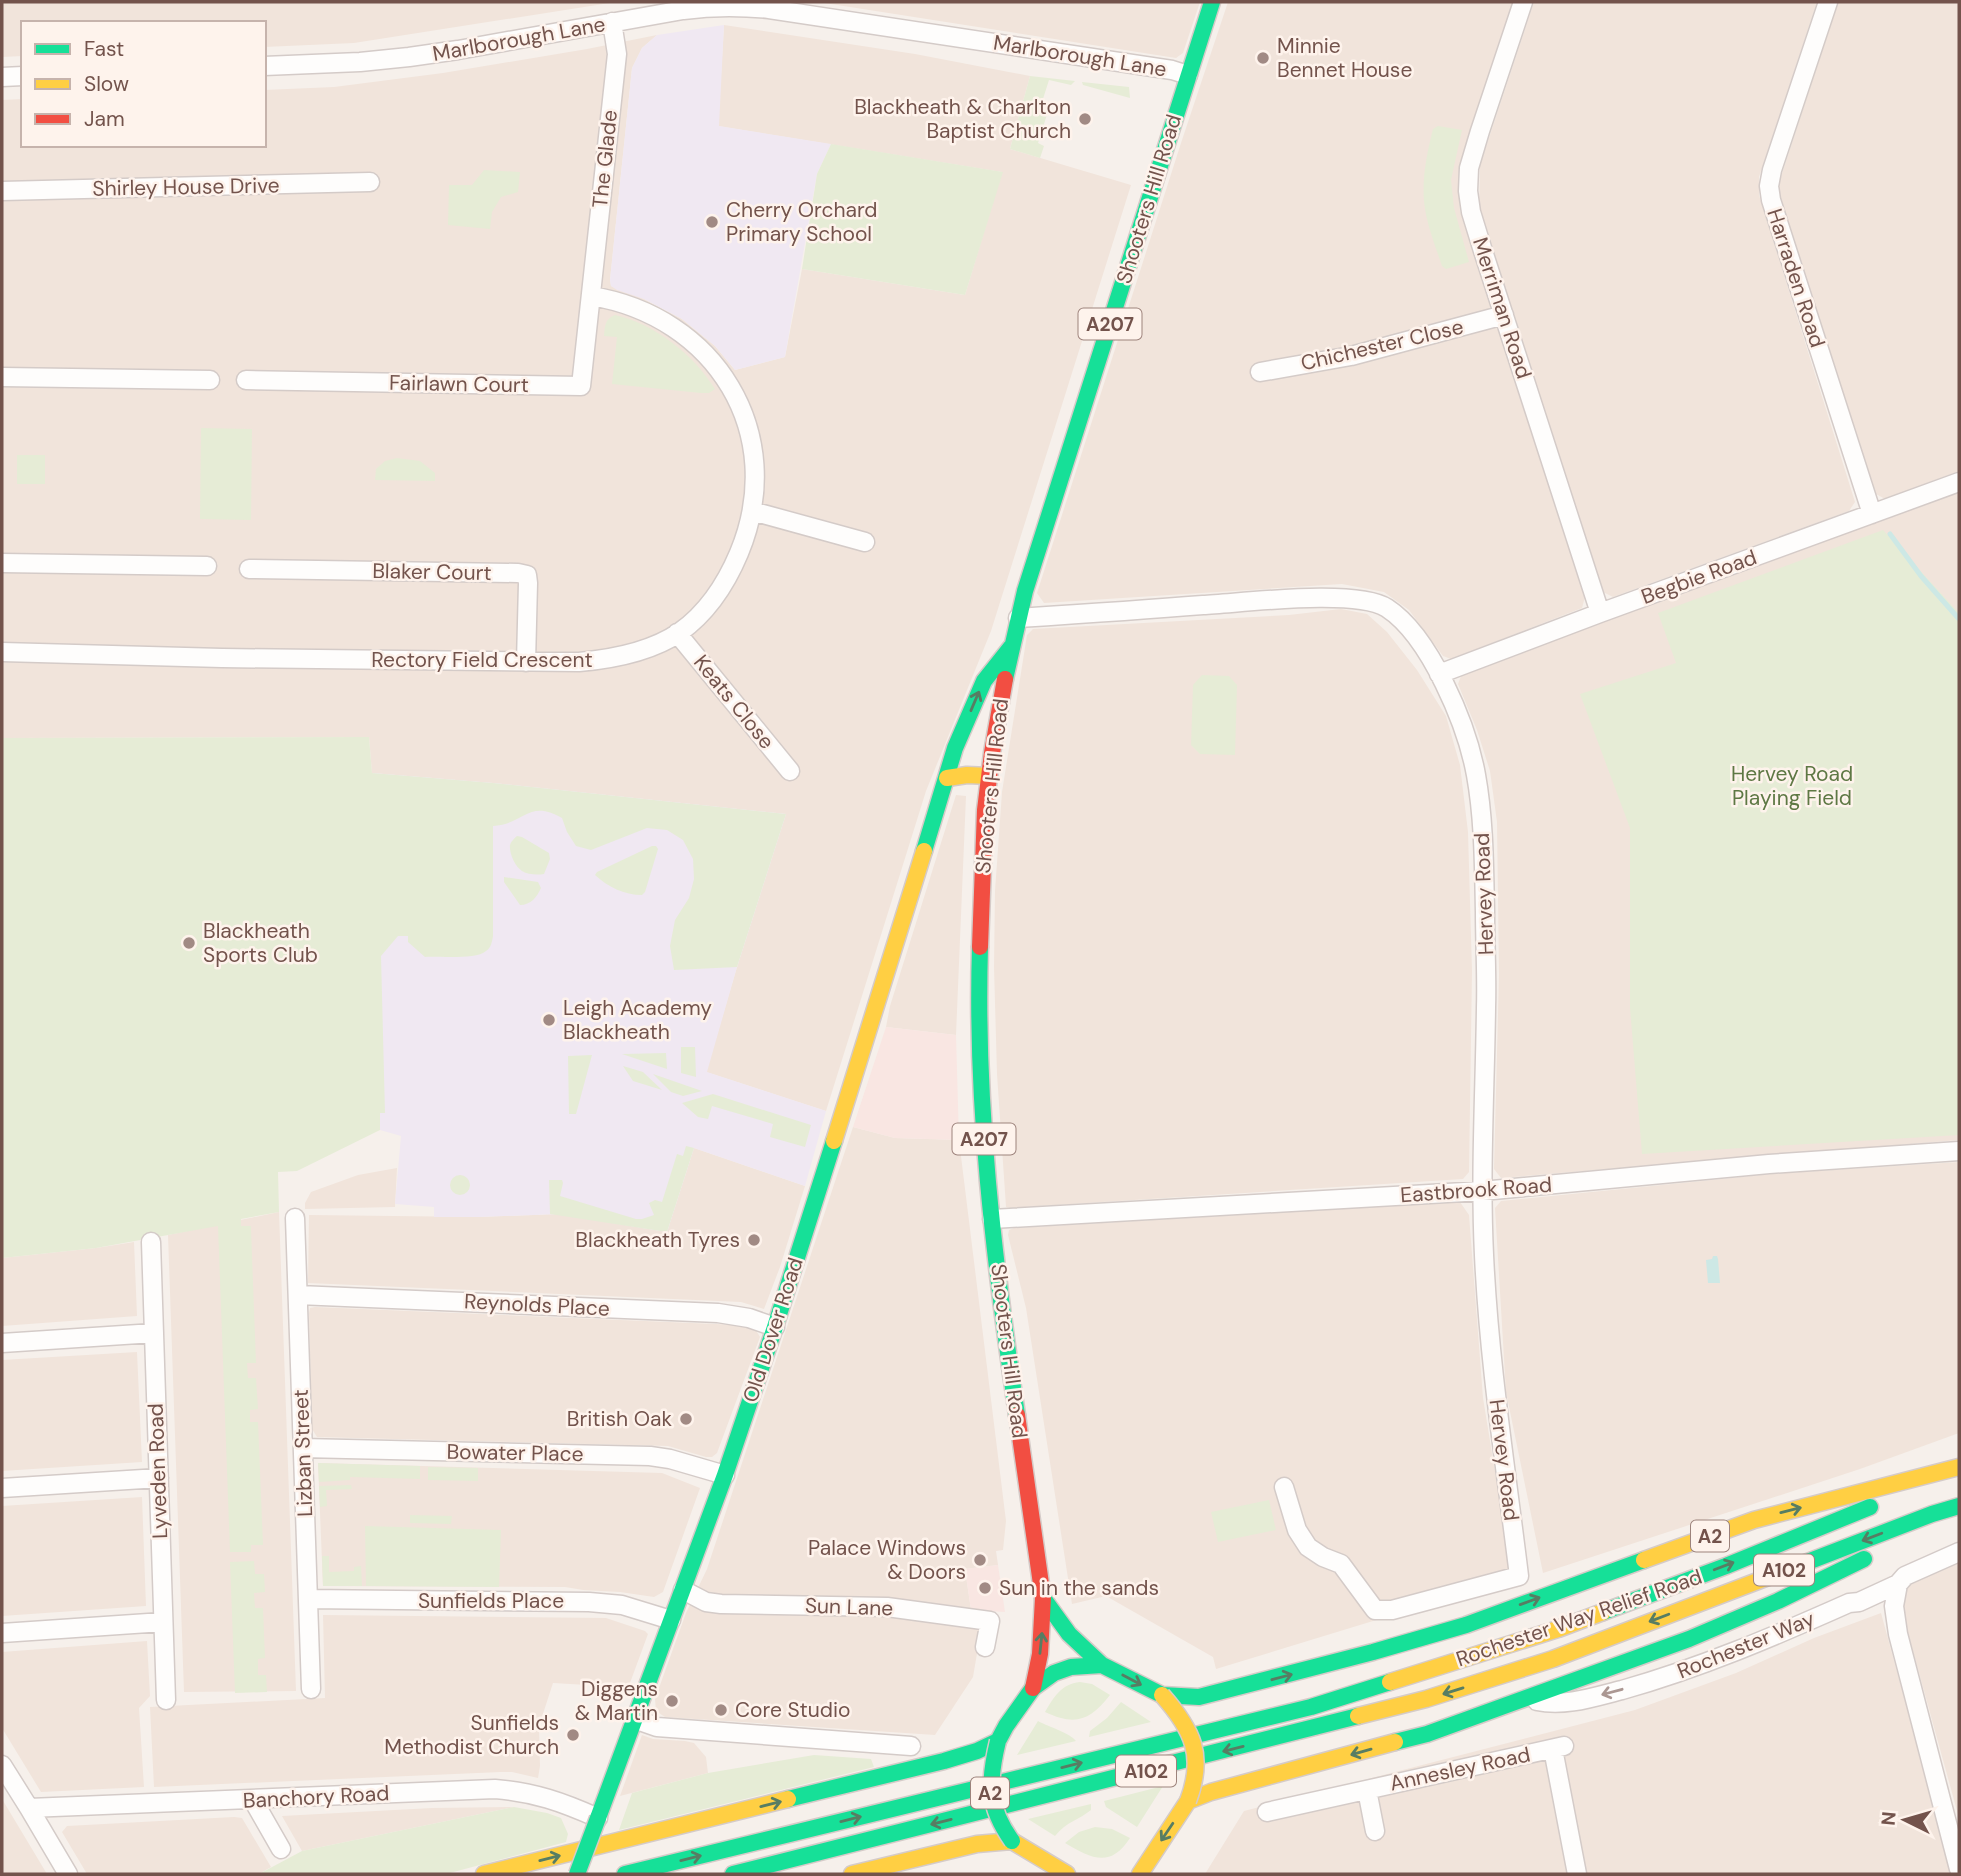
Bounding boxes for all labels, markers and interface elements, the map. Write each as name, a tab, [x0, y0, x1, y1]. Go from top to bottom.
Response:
street label: Marlborough Lane	[430, 10, 608, 68]
legend	[21, 21, 266, 147]
street label: Marlborough Lane	[991, 28, 1169, 84]
place label: Minnie Bennet House	[1277, 32, 1412, 84]
text: Fast	[84, 35, 124, 63]
marker: Minnie Bennet House	[1255, 50, 1271, 66]
text: Slow	[84, 70, 129, 98]
place label: Blackheath & Charlton Baptist Church	[854, 93, 1071, 145]
text: Jam	[84, 105, 125, 133]
street label: The Glade	[586, 108, 624, 209]
marker: Blackheath & Charlton Baptist Church	[1077, 111, 1093, 127]
street label: Shooters Hill Road	[1110, 111, 1188, 287]
street label: Shirley House Drive	[92, 171, 280, 203]
place label: Cherry Orchard Primary School	[726, 196, 878, 248]
street label: Harraden Road	[1760, 205, 1832, 351]
marker: Cherry Orchard Primary School	[704, 214, 720, 230]
street label: Merriman Road	[1466, 234, 1538, 382]
road number: A207	[1078, 308, 1142, 340]
street label: Chichester Close	[1298, 313, 1466, 377]
street label: Fairlawn Court	[389, 369, 529, 399]
street label: Begbie Road	[1637, 543, 1761, 611]
street label: Blaker Court	[372, 557, 492, 587]
street label: Rectory Field Crescent	[371, 646, 593, 674]
street label: Keats Close	[687, 649, 781, 755]
one-way arrow	[969, 691, 982, 712]
street label: Shooters Hill Road	[969, 697, 1015, 875]
park label: Hervey Road Playing Field	[1731, 760, 1853, 812]
street label: Hervey Road	[1468, 832, 1500, 956]
place label: Blackheath Sports Club	[203, 917, 318, 969]
marker: Blackheath Sports Club	[181, 935, 197, 951]
place label: Leigh Academy Blackheath	[563, 994, 712, 1046]
marker: Leigh Academy Blackheath	[541, 1012, 557, 1028]
road number: A207	[953, 1124, 1016, 1154]
street label: Eastbrook Road	[1399, 1171, 1553, 1209]
place label: Blackheath Tyres	[575, 1226, 740, 1254]
marker: Blackheath Tyres	[746, 1232, 762, 1248]
street label: Old Dover Road	[736, 1254, 810, 1406]
street label: Shooters Hill Road	[984, 1262, 1034, 1440]
street label: Reynolds Place	[463, 1287, 611, 1323]
street label: Lizban Street	[287, 1389, 319, 1517]
street label: Hervey Road	[1483, 1398, 1525, 1522]
street label: Lyveden Road	[142, 1403, 174, 1539]
place label: British Oak	[567, 1405, 672, 1433]
marker: British Oak	[678, 1411, 694, 1427]
street label: Bowater Place	[446, 1438, 584, 1468]
one-way arrow	[1779, 1503, 1802, 1516]
road number: A2	[1691, 1520, 1729, 1552]
one-way arrow	[1861, 1532, 1883, 1544]
place label: Palace Windows & Doors	[808, 1534, 966, 1586]
marker: Palace Windows & Doors	[972, 1552, 988, 1568]
road number: A102	[1754, 1554, 1814, 1586]
one-way arrow	[1712, 1559, 1734, 1572]
street label: Rochester Way Relief Road	[1452, 1563, 1706, 1673]
place label: Sun in the sands	[999, 1574, 1159, 1602]
marker: Sun in the sands	[977, 1580, 993, 1596]
street label: Sunfields Place	[418, 1587, 564, 1615]
street label: Sun Lane	[804, 1591, 894, 1623]
one-way arrow	[1519, 1594, 1541, 1607]
street label: Rochester Way	[1673, 1605, 1819, 1685]
one-way arrow	[1649, 1612, 1671, 1625]
one-way arrow	[1035, 1632, 1048, 1655]
one-way arrow	[1271, 1669, 1293, 1682]
one-way arrow	[1121, 1673, 1142, 1687]
place label: Diggens & Martin	[575, 1675, 658, 1727]
one-way arrow	[1442, 1685, 1464, 1698]
one-way arrow	[1601, 1687, 1623, 1700]
marker: Diggens & Martin	[664, 1693, 680, 1709]
place label: Core Studio	[735, 1696, 851, 1724]
marker: Core Studio	[713, 1702, 729, 1718]
place label: Sunfields Methodist Church	[384, 1709, 559, 1761]
marker: Sunfields Methodist Church	[565, 1727, 581, 1743]
street label: Annesley Road	[1387, 1740, 1533, 1798]
one-way arrow	[1222, 1743, 1245, 1756]
one-way arrow	[1350, 1746, 1373, 1759]
road number: A102	[1116, 1756, 1176, 1786]
one-way arrow	[1060, 1758, 1083, 1771]
road number: A2	[971, 1778, 1009, 1809]
street label: Banchory Road	[242, 1779, 390, 1815]
north arrow	[1870, 1785, 1940, 1855]
one-way arrow	[759, 1797, 782, 1810]
one-way arrow	[839, 1811, 862, 1825]
text: N	[1876, 1811, 1902, 1827]
one-way arrow	[930, 1816, 953, 1829]
one-way arrow	[1160, 1822, 1174, 1842]
one-way arrow	[539, 1851, 561, 1864]
one-way arrow	[679, 1851, 702, 1864]

